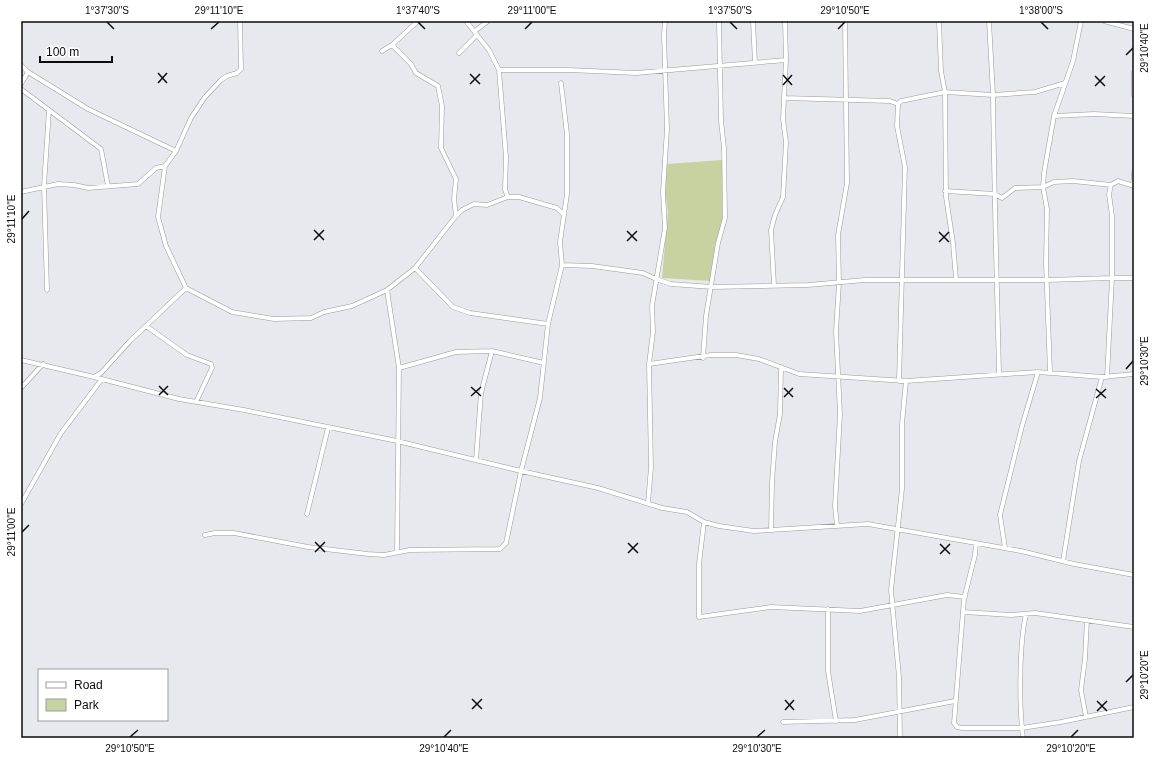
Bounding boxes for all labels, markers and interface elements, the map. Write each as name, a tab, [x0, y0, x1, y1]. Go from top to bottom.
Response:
text: 1°37'30"S	[85, 5, 129, 16]
text: 29°11'10"E	[195, 5, 244, 16]
text: 1°37'40"S	[396, 5, 440, 16]
text: 29°11'00"E	[508, 5, 557, 16]
text: 1°37'50"S	[708, 5, 752, 16]
text: 29°10'50"E	[820, 5, 870, 16]
text: 1°38'00"S	[1019, 5, 1063, 16]
text: 29°10'40"E	[1139, 23, 1150, 73]
scale bar	[40, 38, 112, 64]
text: 100 m	[46, 45, 79, 59]
text: 29°11'10"E	[6, 194, 17, 243]
text: 29°10'30"E	[1139, 336, 1150, 386]
text: 29°11'00"E	[6, 507, 17, 556]
text: 29°10'20"E	[1139, 650, 1150, 700]
legend	[38, 669, 168, 721]
text: Road	[74, 678, 103, 692]
text: Park	[74, 698, 100, 712]
text: 29°10'50"E	[105, 743, 155, 754]
text: 29°10'40"E	[419, 743, 469, 754]
text: 29°10'30"E	[732, 743, 782, 754]
text: 29°10'20"E	[1046, 743, 1096, 754]

